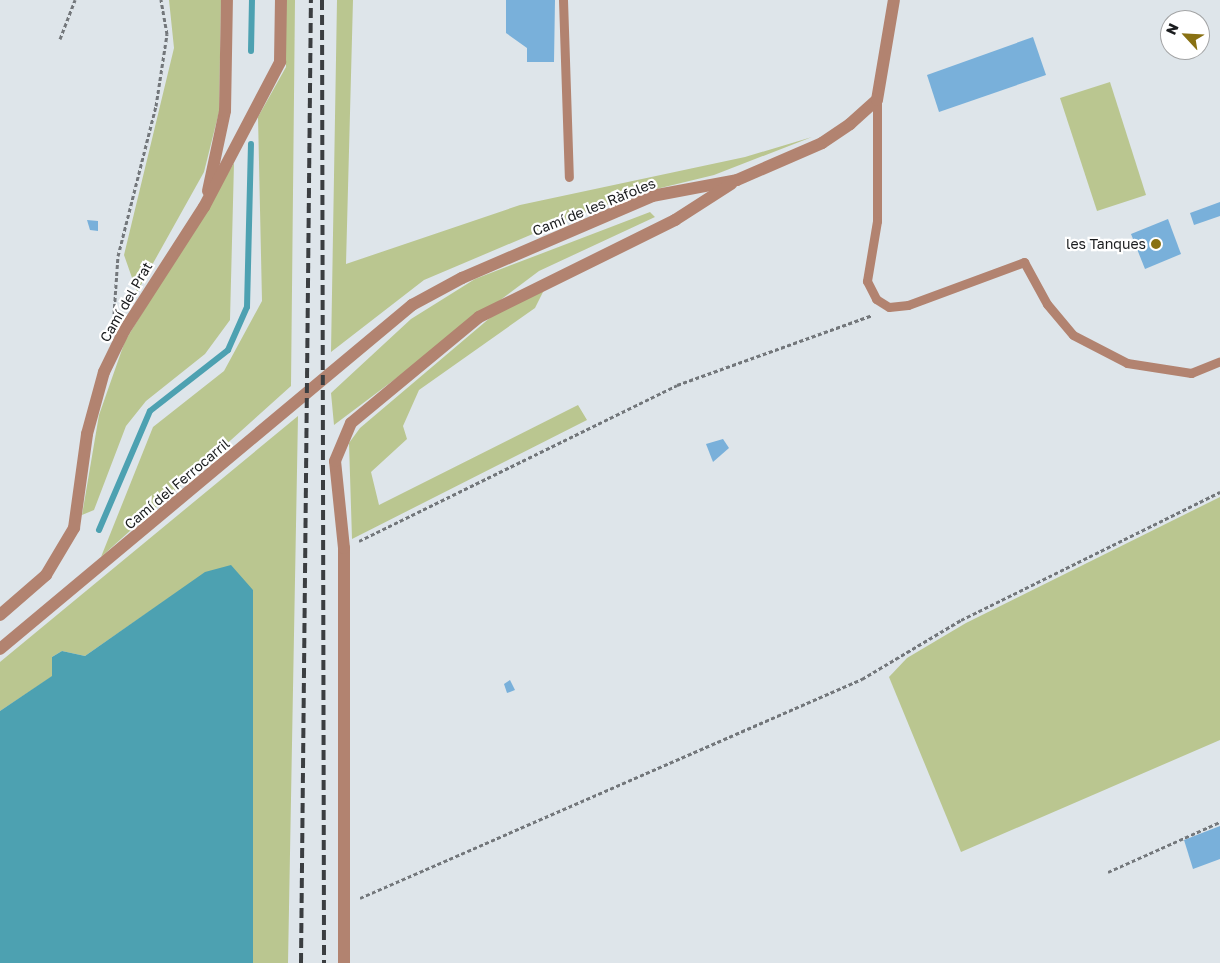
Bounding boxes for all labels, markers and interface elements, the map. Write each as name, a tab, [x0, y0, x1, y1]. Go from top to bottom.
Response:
north arrow	[1160, 10, 1210, 60]
text: N	[1162, 20, 1182, 37]
street label: Camí de les Ràfoles	[530, 175, 658, 239]
place label: les Tanques	[1066, 236, 1146, 252]
marker: les Tanques	[1150, 238, 1162, 250]
street label: Camí del Prat	[96, 259, 156, 345]
street label: Camí del Ferrocarril	[121, 435, 233, 533]

